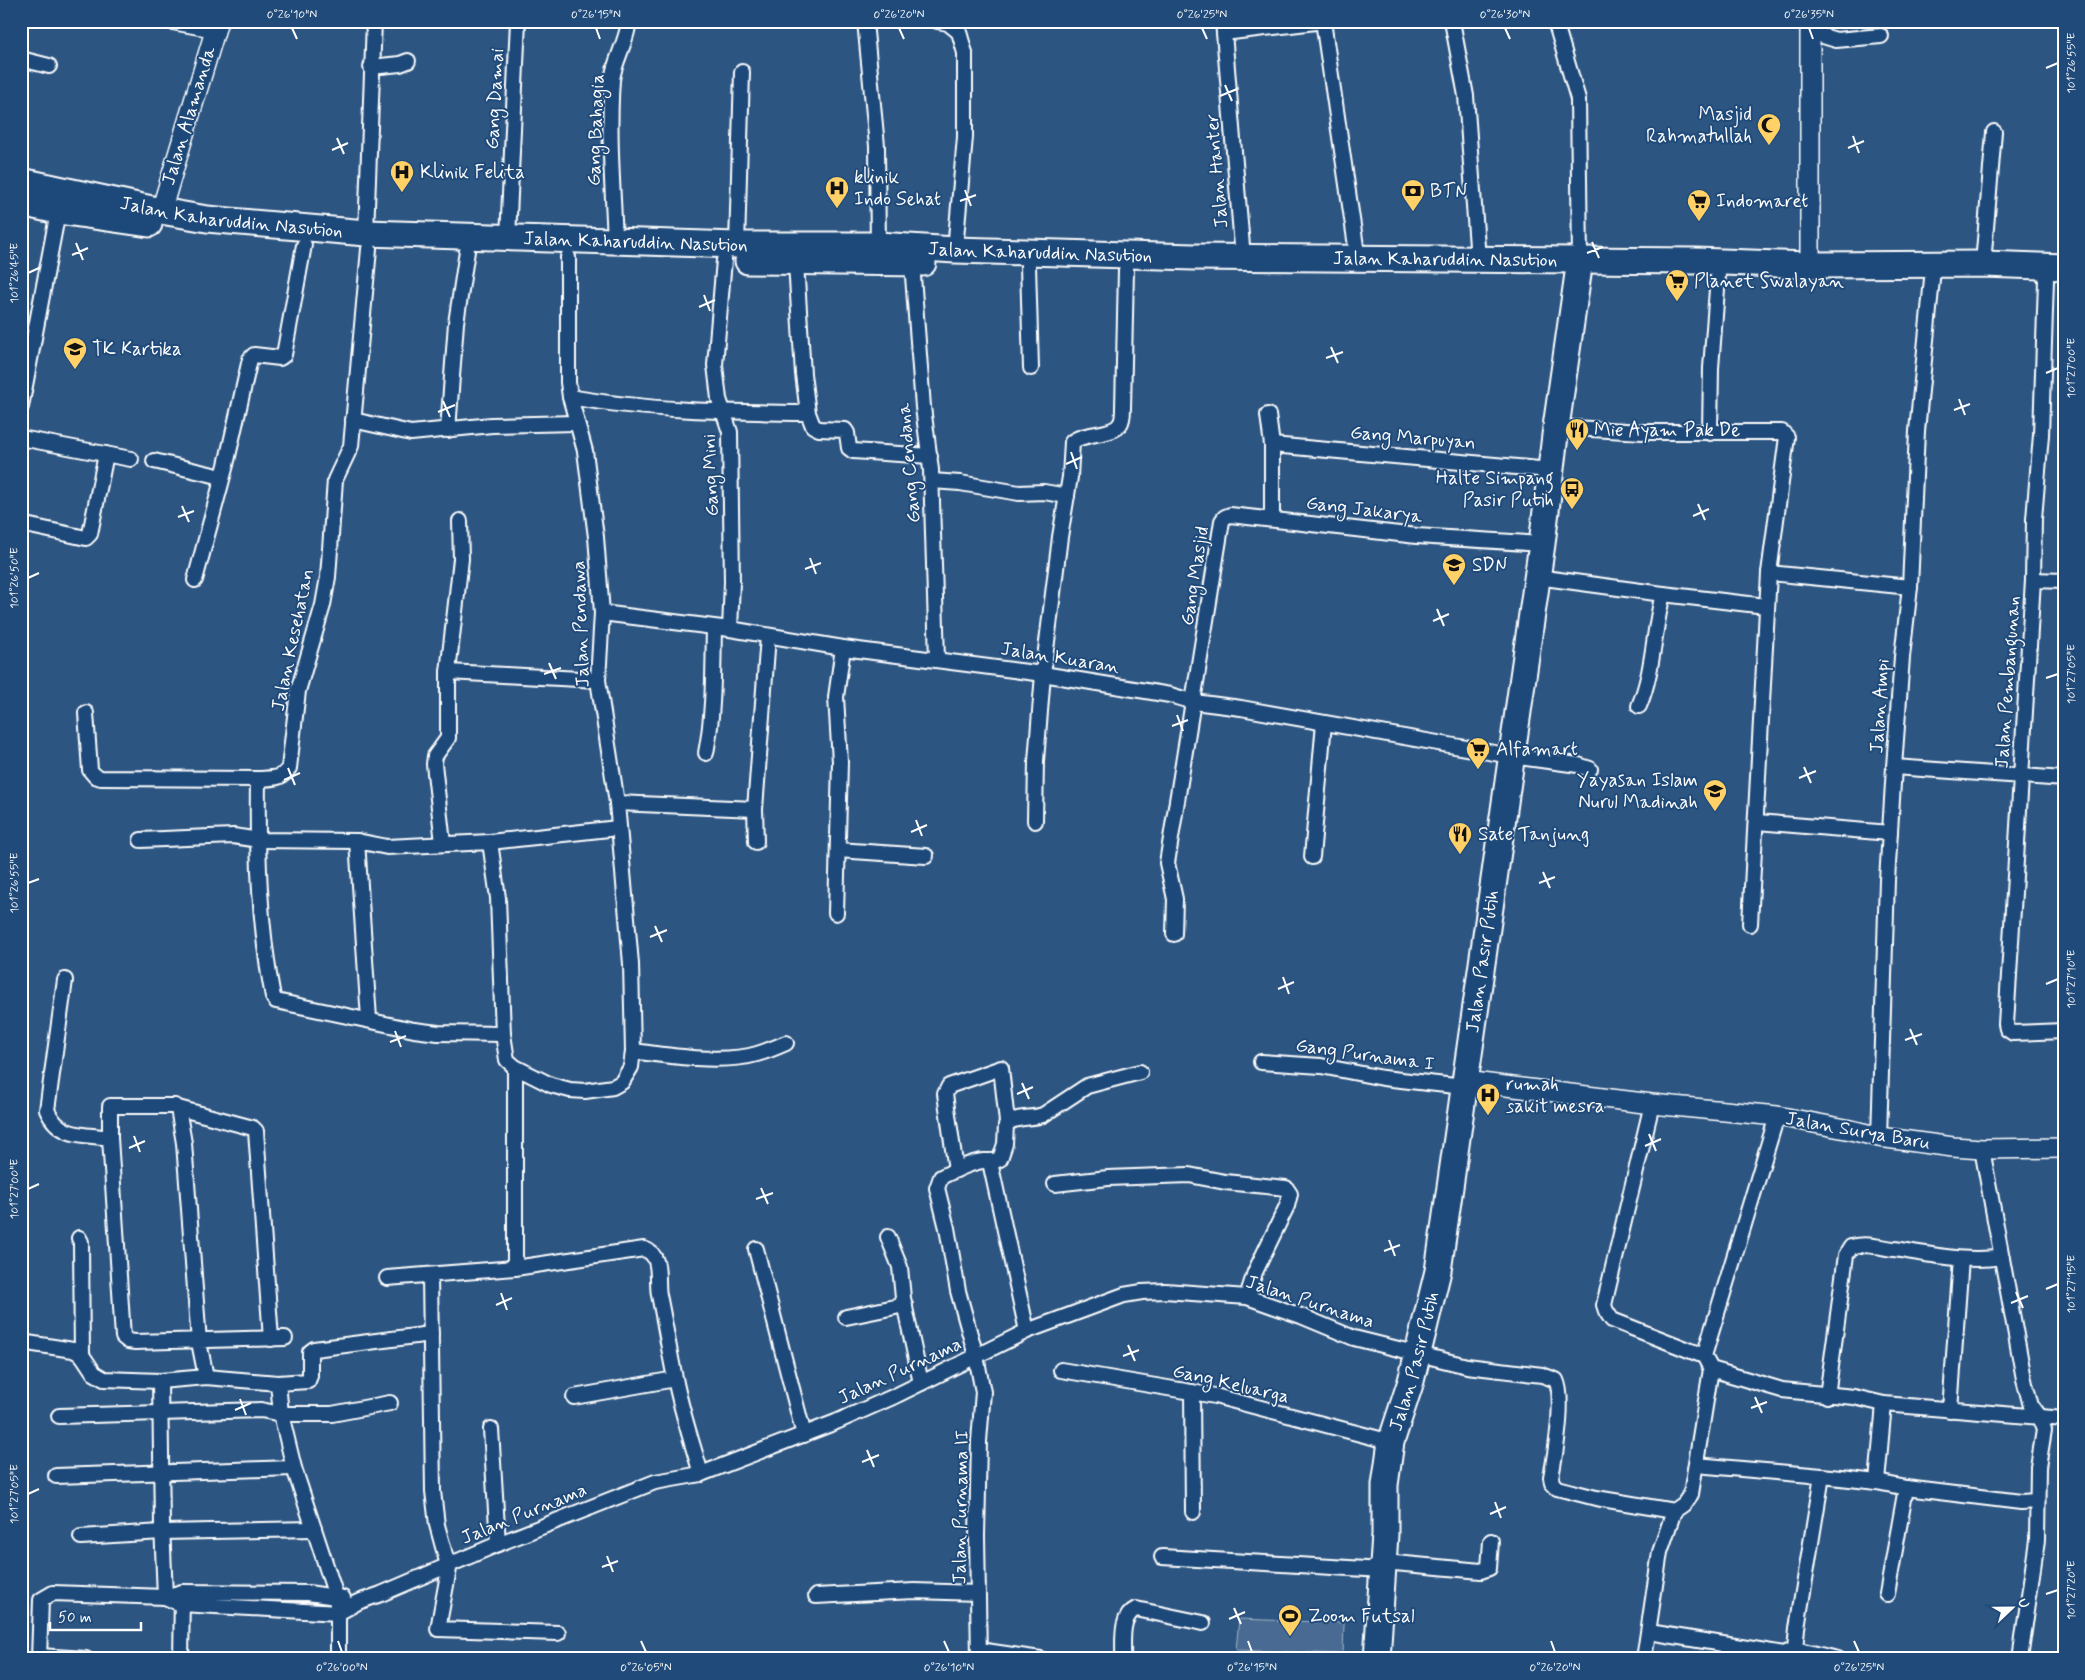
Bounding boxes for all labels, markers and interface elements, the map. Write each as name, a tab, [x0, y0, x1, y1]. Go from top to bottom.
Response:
text: 0°26'10"N	[267, 7, 317, 23]
text: 0°26'15"N	[571, 7, 621, 23]
text: 0°26'20"N	[874, 7, 924, 23]
text: 0°26'25"N	[1177, 7, 1227, 23]
text: 0°26'30"N	[1480, 7, 1530, 23]
text: 0°26'35"N	[1784, 7, 1834, 23]
text: 101°26'55"E	[2064, 33, 2080, 94]
street label: Jalan Alamanda	[156, 43, 222, 188]
street label: Gang Damai	[480, 48, 512, 150]
street label: Gang Bahagia	[582, 73, 612, 187]
place label: Masjid Rahmatullah	[1646, 102, 1752, 149]
mosque icon: Masjid Rahmatullah	[1756, 112, 1782, 146]
street label: Jalan Hanter	[1200, 113, 1234, 229]
hospital icon: Klinik Felita	[389, 159, 415, 193]
place label: Klinik Felita	[420, 160, 525, 185]
place label: klinik Indo Sehat	[854, 165, 941, 212]
hospital icon: klinik Indo Sehat	[824, 175, 850, 209]
bank icon: BTN	[1400, 178, 1426, 212]
place label: BTN	[1430, 179, 1467, 204]
supermarket icon: Indomaret	[1686, 188, 1712, 222]
place label: Indomaret	[1716, 189, 1808, 214]
street label: Jalan Kaharuddin Nasution	[118, 190, 344, 243]
street label: Jalan Kaharuddin Nasution	[523, 226, 748, 258]
street label: Jalan Kaharuddin Nasution	[927, 236, 1153, 268]
text: 101°26'45"E	[7, 243, 23, 303]
street label: Jalan Kaharuddin Nasution	[1333, 246, 1557, 272]
supermarket icon: Planet Swalayan	[1664, 268, 1690, 302]
place label: Planet Swalayan	[1694, 269, 1844, 294]
school or university icon: TK Kartika	[62, 336, 88, 370]
place label: TK Kartika	[92, 337, 182, 362]
text: 101°27'00"E	[2064, 338, 2080, 398]
street label: Gang Cendana	[891, 401, 929, 524]
restaurant icon: Mie Ayam Pak De	[1564, 417, 1590, 451]
place label: Mie Ayam Pak De	[1594, 418, 1740, 444]
street label: Gang Marpuyan	[1349, 420, 1477, 458]
street label: Gang Mini	[697, 433, 727, 517]
place label: Halte Simpang Pasir Putih	[1436, 466, 1554, 513]
bus stop icon: Halte Simpang Pasir Putih	[1559, 476, 1585, 510]
street label: Gang Jakarya	[1304, 490, 1424, 532]
street label: Gang Masjid	[1175, 525, 1217, 628]
text: 101°26'50"E	[7, 547, 23, 609]
school or university icon: SDN	[1441, 552, 1467, 586]
place label: SDN	[1472, 553, 1507, 578]
street label: Jalan Pendawa	[566, 560, 596, 688]
street label: Jalan Kesehatan	[266, 567, 320, 713]
street label: Jalan Pembangunan	[1989, 595, 2029, 769]
street label: Jalan Kuaran	[999, 636, 1121, 680]
text: 101°27'05"E	[2064, 644, 2080, 704]
street label: Jalan Ampi	[1864, 658, 1896, 754]
supermarket icon: Alfamart	[1465, 736, 1491, 770]
place label: Alfamart	[1496, 737, 1578, 762]
place label: Yayasan Islam Nurul Madinah	[1577, 768, 1698, 815]
school or university icon: Yayasan Islam Nurul Madinah	[1702, 778, 1728, 812]
restaurant icon: Sate Tanjung	[1447, 821, 1473, 855]
place label: Sate Tanjung	[1478, 822, 1589, 848]
text: 101°26'55"E	[7, 853, 23, 914]
street label: Jalan Pasir Putih	[1460, 888, 1505, 1034]
text: 101°27'10"E	[2064, 949, 2080, 1009]
street label: Gang Purnama I	[1294, 1033, 1436, 1079]
place label: rumah sakit mesra	[1506, 1072, 1605, 1119]
hospital icon: rumah sakit mesra	[1475, 1082, 1501, 1116]
street label: Jalan Surya Baru	[1783, 1106, 1933, 1156]
text: 101°27'00"E	[7, 1159, 23, 1219]
text: 101°27'15"E	[2064, 1255, 2080, 1313]
street label: Jalan Purnama	[1243, 1269, 1377, 1335]
street label: Jalan Pasir Putih	[1383, 1289, 1445, 1434]
street label: Jalan Purnama	[834, 1331, 966, 1411]
street label: Gang Keluarga	[1170, 1358, 1292, 1412]
street label: Jalan Purnama II	[947, 1430, 975, 1584]
text: 101°27'05"E	[7, 1464, 23, 1524]
street label: Jalan Purnama	[457, 1477, 591, 1551]
text: 101°27'20"E	[2064, 1560, 2080, 1620]
north arrow	[1988, 1582, 2038, 1632]
text: U	[2013, 1596, 2033, 1611]
scale bar	[50, 1600, 141, 1632]
sports icon: Zoom Futsal	[1277, 1603, 1303, 1637]
place label: Zoom Futsal	[1308, 1604, 1415, 1629]
text: 50 m	[58, 1608, 92, 1628]
text: 0°26'00"N	[316, 1660, 368, 1676]
text: 0°26'05"N	[620, 1660, 672, 1676]
text: 0°26'10"N	[924, 1660, 974, 1676]
text: 0°26'15"N	[1227, 1660, 1277, 1676]
text: 0°26'20"N	[1530, 1660, 1580, 1676]
text: 0°26'25"N	[1834, 1660, 1884, 1676]

